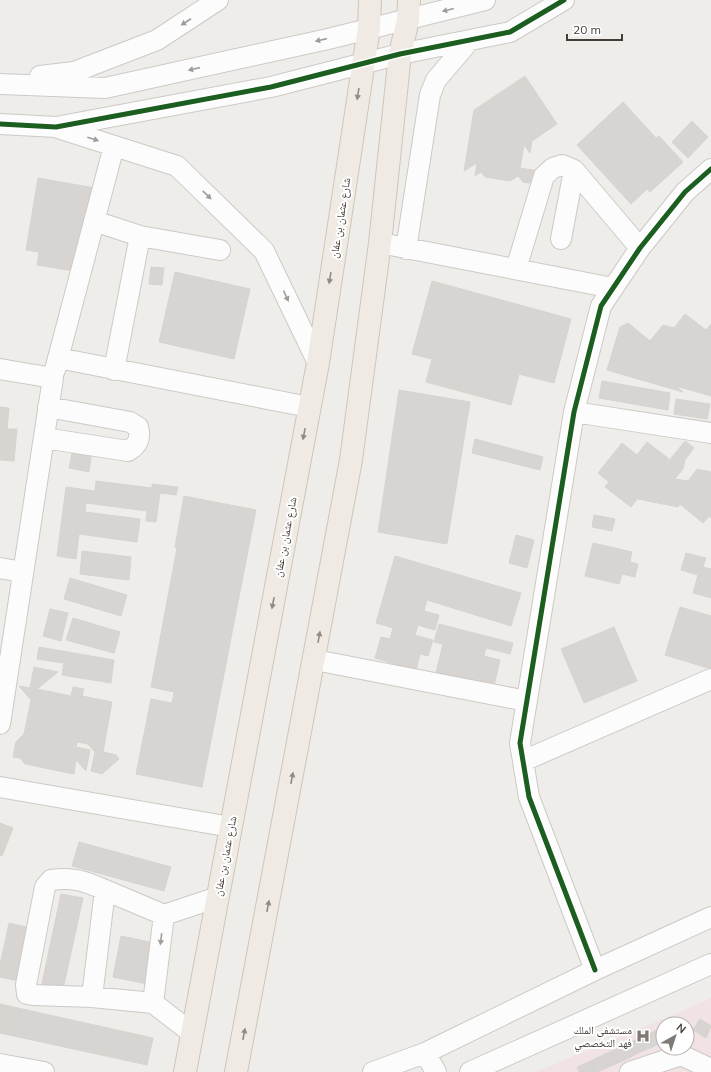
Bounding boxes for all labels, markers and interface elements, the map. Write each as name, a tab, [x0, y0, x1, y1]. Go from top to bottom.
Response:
one-way arrow	[442, 8, 454, 14]
scale bar	[567, 16, 622, 42]
one-way arrow	[180, 18, 192, 25]
text: 20 m	[573, 22, 601, 37]
one-way arrow	[315, 38, 327, 44]
one-way arrow	[188, 66, 201, 72]
one-way arrow	[355, 88, 361, 100]
one-way arrow	[87, 136, 99, 142]
street label: شارع عثمان بن عفان	[327, 177, 353, 259]
one-way arrow	[202, 190, 212, 200]
one-way arrow	[327, 272, 333, 284]
one-way arrow	[283, 291, 289, 302]
one-way arrow	[301, 428, 307, 440]
street label: شارع عثمان بن عفان	[270, 496, 300, 578]
one-way arrow	[269, 597, 275, 609]
one-way arrow	[316, 631, 322, 643]
one-way arrow	[289, 772, 295, 784]
street label: شارع عثمان بن عفان	[210, 815, 240, 897]
one-way arrow	[265, 900, 271, 912]
one-way arrow	[158, 933, 164, 945]
north arrow	[655, 1016, 695, 1056]
text: N	[674, 1020, 689, 1036]
place label: مستشفى الملك فهد التخصصي	[573, 1023, 632, 1052]
one-way arrow	[241, 1028, 247, 1040]
hospital icon: مستشفى الملك فهد التخصصي	[635, 1028, 651, 1044]

